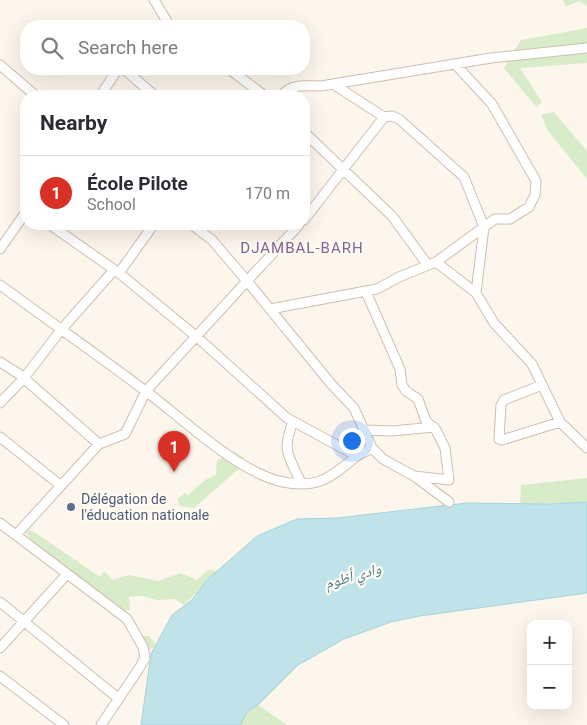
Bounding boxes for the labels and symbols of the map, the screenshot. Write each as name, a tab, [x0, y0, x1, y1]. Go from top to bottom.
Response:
district label: DJAMBAL-BARH	[240, 239, 364, 257]
your location	[339, 428, 365, 454]
pin: 1	[158, 431, 190, 472]
place label: Délégation de l'éducation nationale	[81, 491, 209, 523]
marker: Délégation de l'éducation nationale	[65, 501, 77, 513]
water label: وادي أظوم	[323, 559, 384, 595]

